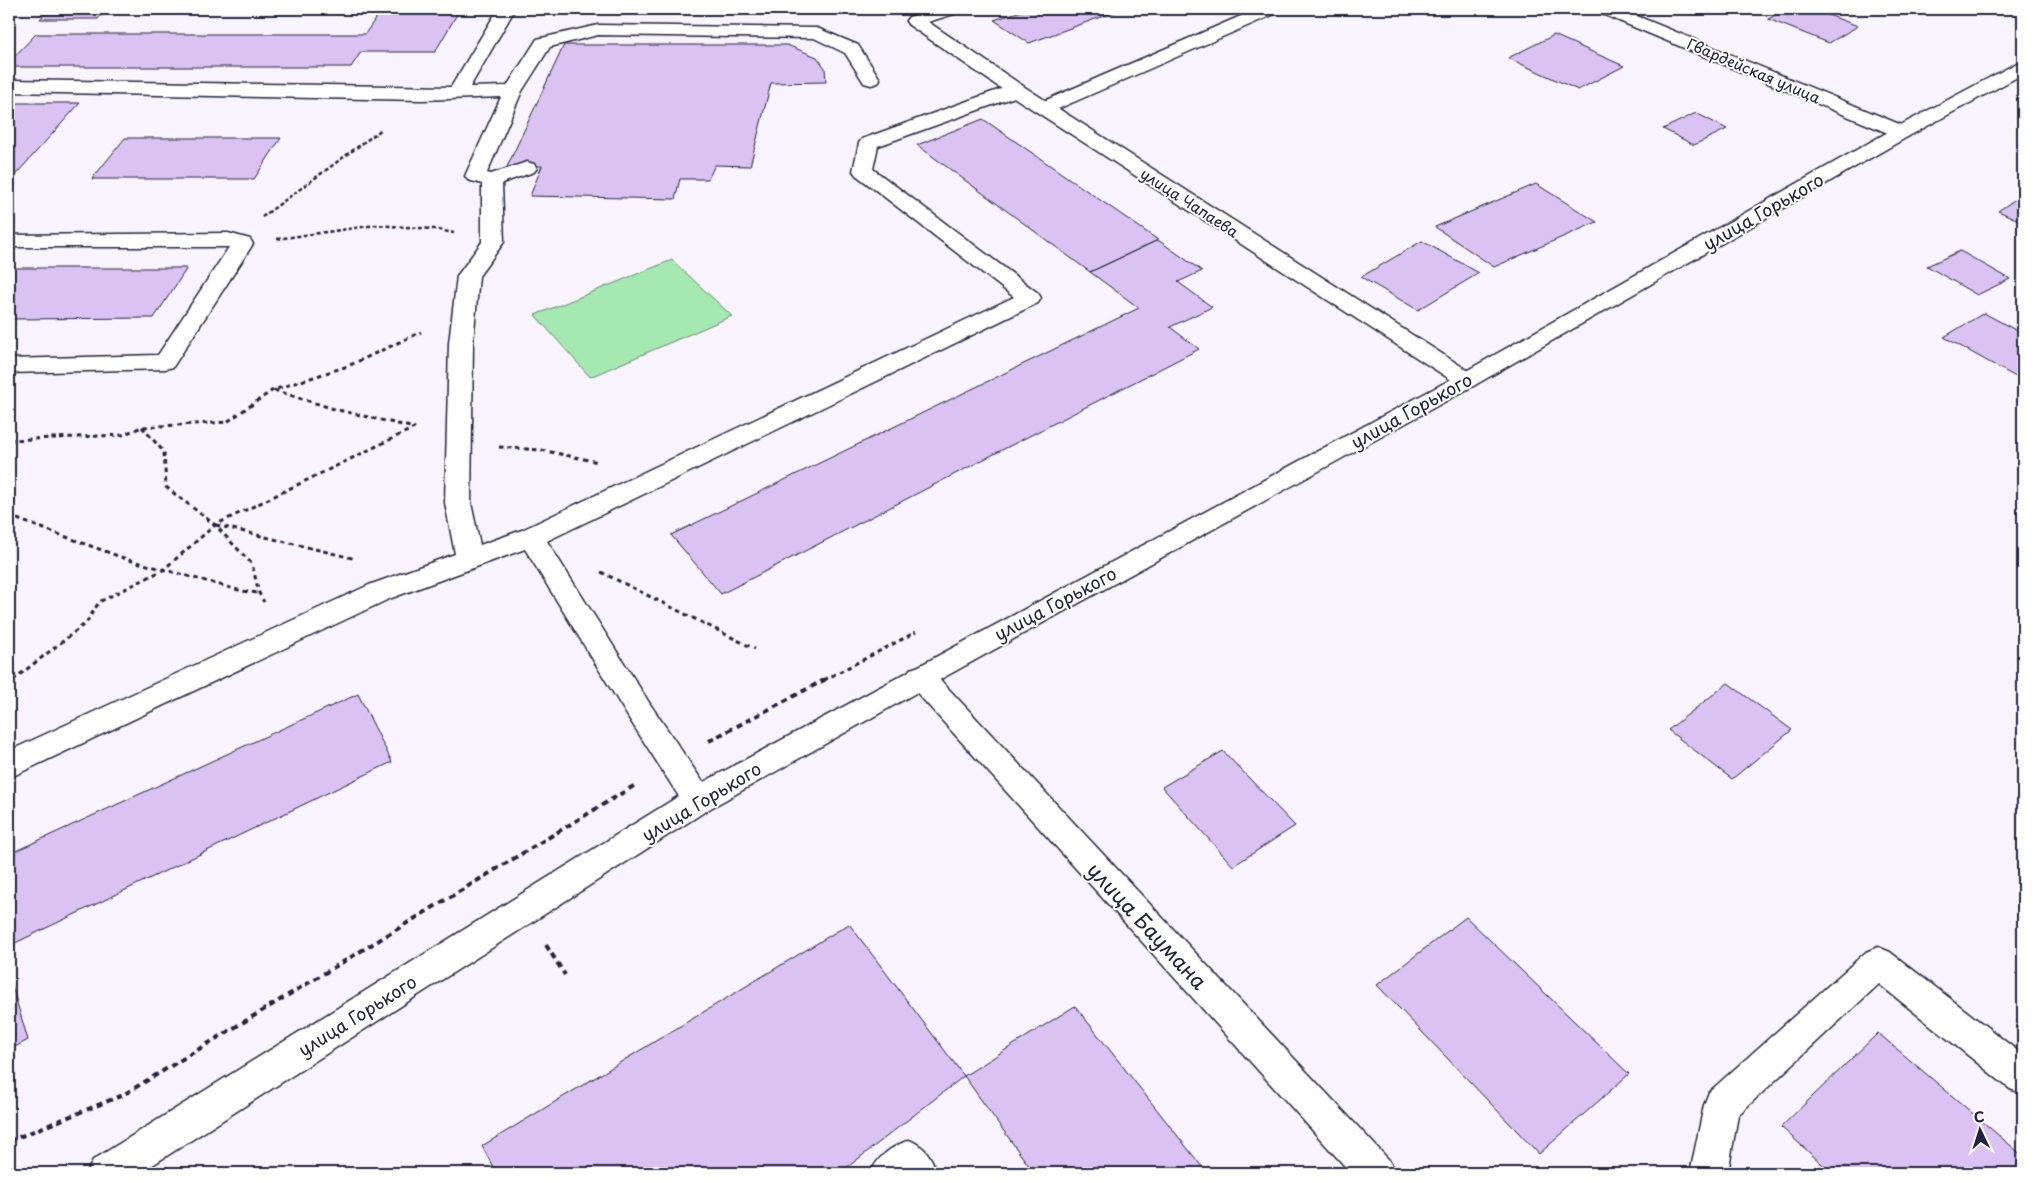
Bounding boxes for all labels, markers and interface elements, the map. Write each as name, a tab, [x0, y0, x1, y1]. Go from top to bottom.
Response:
street label: Гвардейская улица	[1684, 32, 1825, 109]
street label: улица Чапаева	[1136, 162, 1244, 243]
street label: улица Горького	[1698, 165, 1828, 257]
street label: улица Горького	[1345, 365, 1477, 455]
street label: улица Горького	[989, 559, 1121, 647]
street label: улица Горького	[636, 755, 766, 847]
street label: улица Баумана	[1080, 854, 1216, 996]
street label: улица Горького	[292, 968, 422, 1062]
north arrow	[1954, 1104, 2004, 1154]
text: С	[1973, 1106, 1985, 1127]

